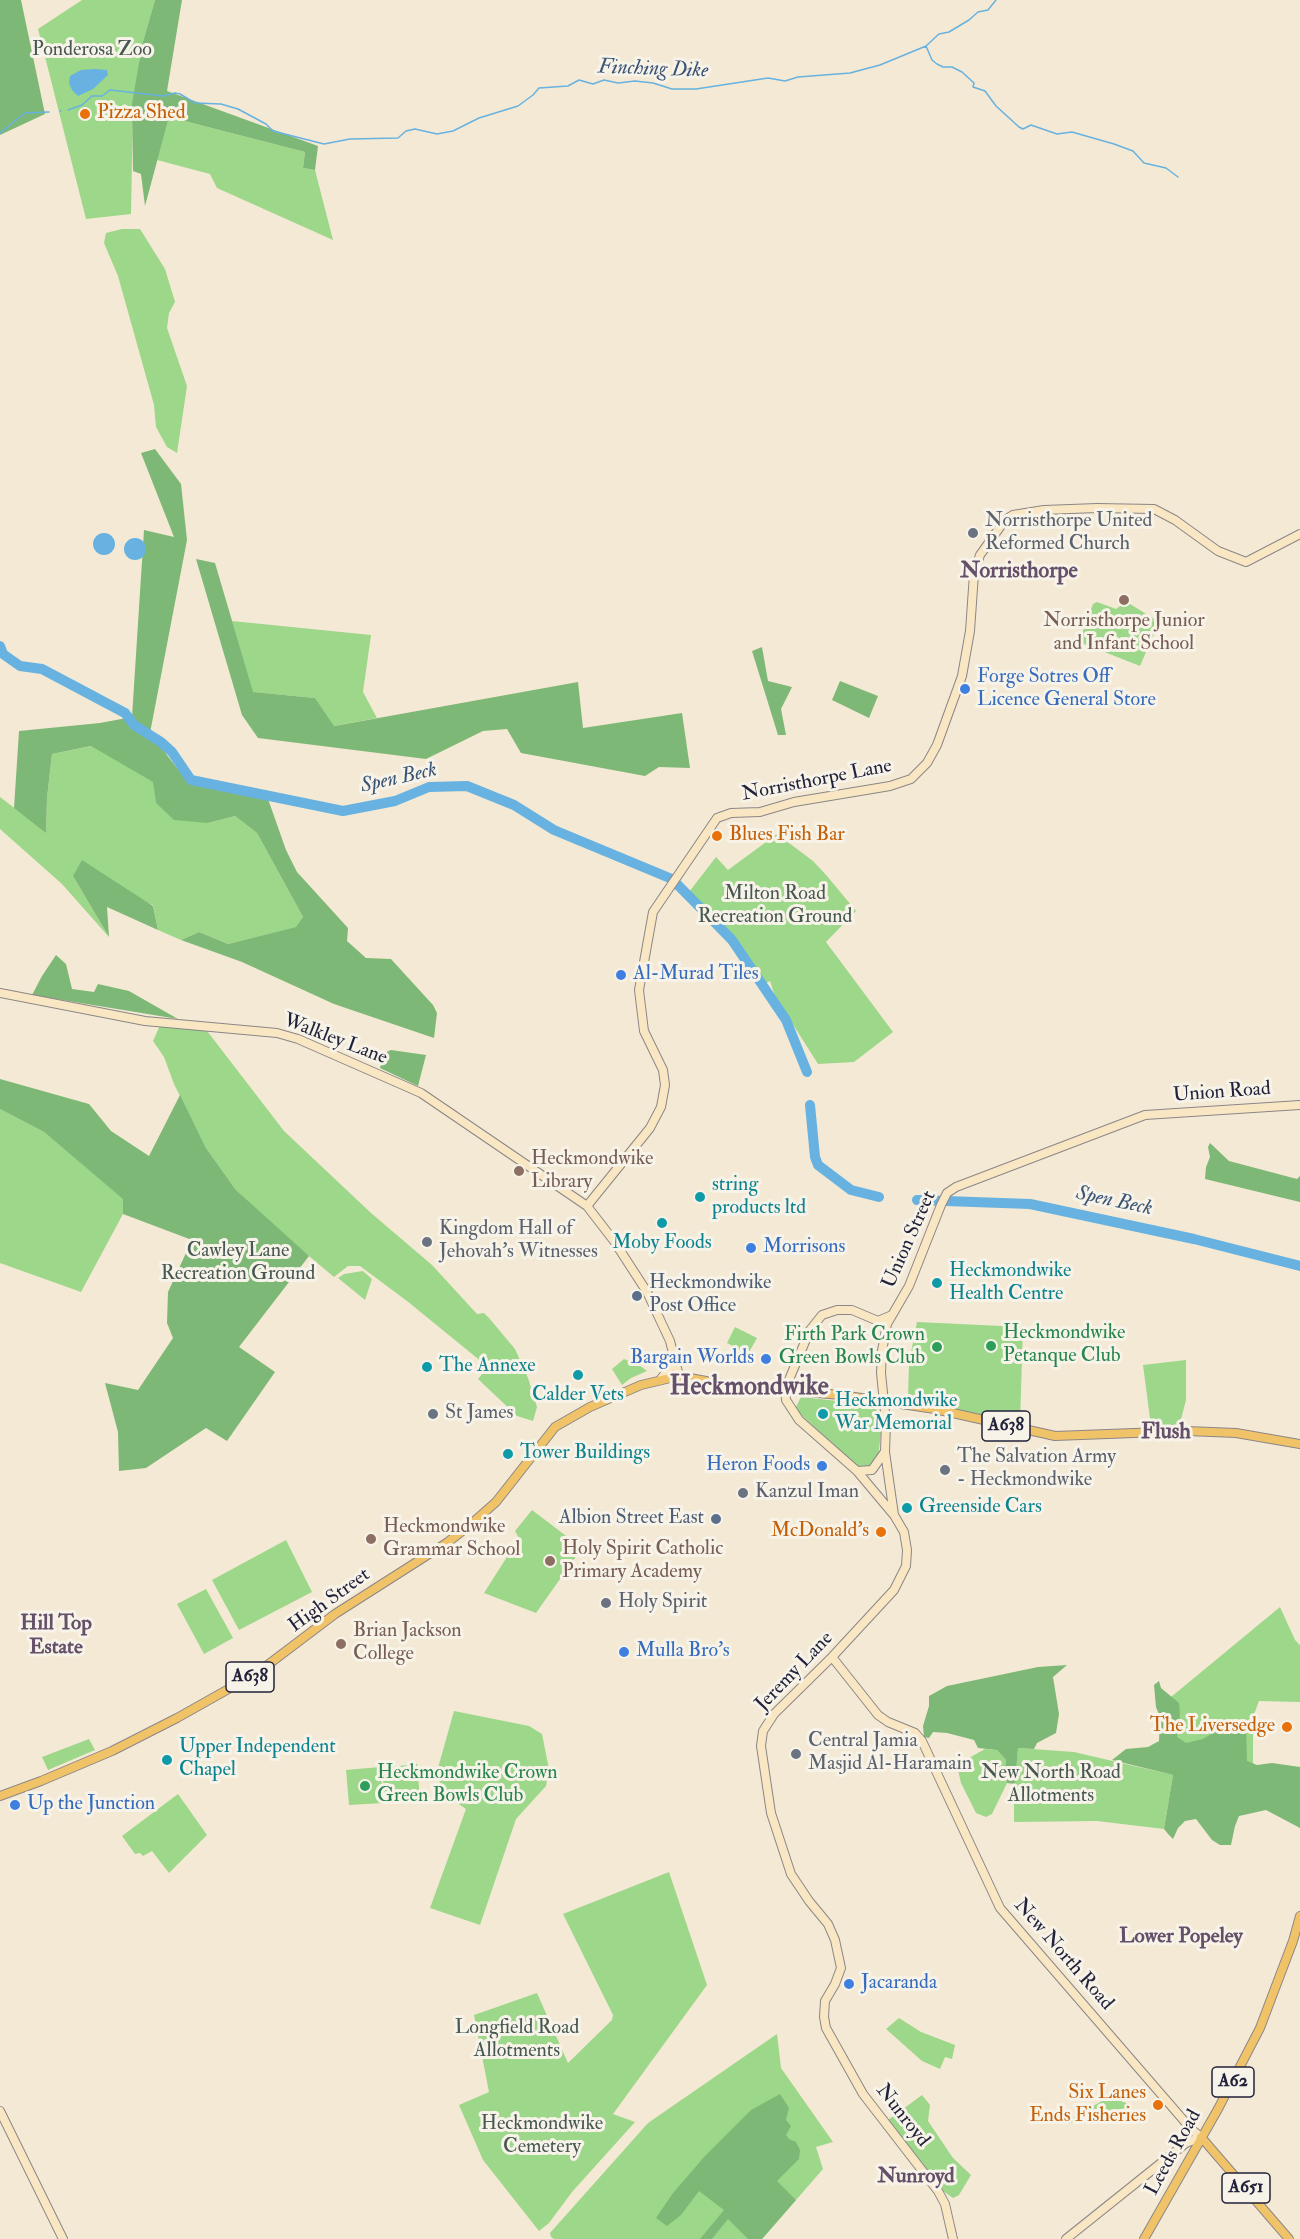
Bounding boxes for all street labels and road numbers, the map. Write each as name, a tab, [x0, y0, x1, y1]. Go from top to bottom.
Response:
street label: Norristhorpe Lane	[740, 755, 894, 807]
street label: Walkley Lane	[280, 1009, 390, 1071]
street label: Union Road	[1172, 1078, 1272, 1108]
street label: Union Street	[878, 1188, 942, 1292]
road number: A638	[982, 1411, 1030, 1441]
street label: High Street	[285, 1564, 375, 1638]
street label: Jeremy Lane	[751, 1627, 839, 1717]
road number: A638	[226, 1662, 274, 1692]
street label: New North Road	[1008, 1894, 1118, 2016]
road number: A62	[1212, 2067, 1254, 2097]
street label: Nunroyd	[870, 2080, 934, 2152]
street label: Leeds Road	[1141, 2106, 1207, 2200]
road number: A651	[1222, 2173, 1270, 2203]

